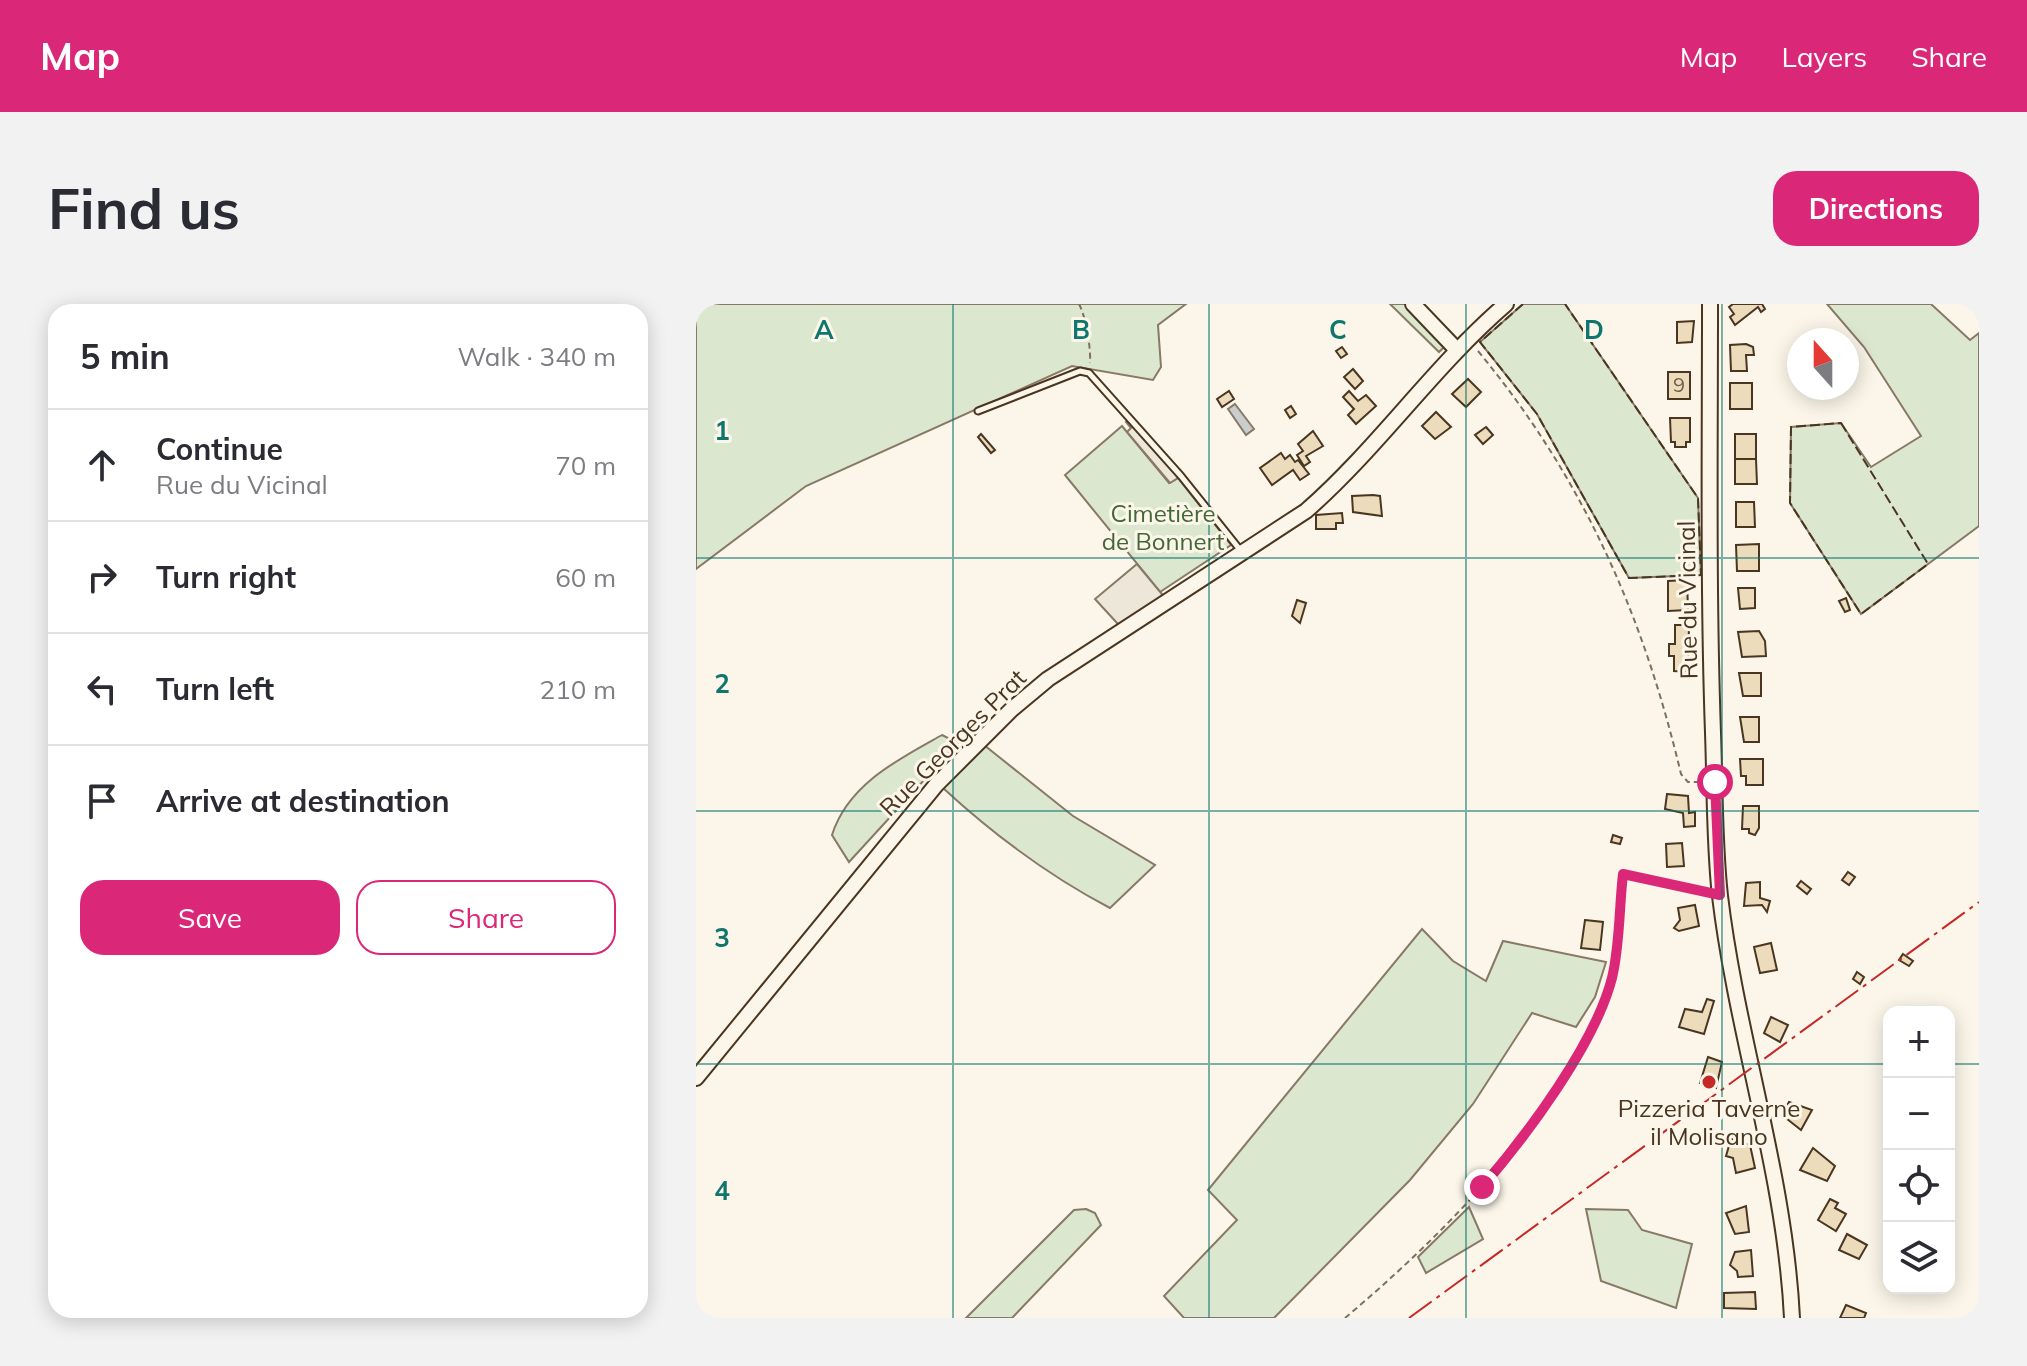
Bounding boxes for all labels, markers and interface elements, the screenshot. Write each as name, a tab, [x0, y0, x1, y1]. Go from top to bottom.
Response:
text: Map	[40, 32, 120, 80]
text: Map	[1680, 39, 1737, 74]
text: Layers	[1781, 39, 1867, 74]
text: Share	[1911, 39, 1987, 74]
button: Directions	[1773, 171, 1979, 246]
text: Find us	[48, 173, 240, 243]
text: A	[814, 313, 834, 346]
text: B	[1072, 313, 1090, 346]
text: C	[1329, 313, 1347, 346]
text: D	[1584, 313, 1604, 346]
north arrow	[1787, 328, 1859, 400]
text: 5 min	[80, 335, 170, 378]
text: Walk · 340 m	[457, 340, 616, 373]
house number: 9	[1673, 372, 1685, 397]
text: 1	[714, 414, 730, 447]
text: Continue	[156, 430, 283, 468]
icon: ahead	[80, 443, 124, 487]
text: 70 m	[555, 449, 616, 482]
text: Rue du Vicinal	[156, 468, 328, 501]
park label: Cimetière de Bonnert	[1102, 498, 1224, 556]
street label: Rue du Vicinal	[1671, 521, 1703, 680]
icon: right	[80, 555, 124, 599]
text: Turn right	[156, 558, 296, 596]
text: 60 m	[555, 561, 616, 594]
street label: Rue Georges Prat	[873, 663, 1032, 822]
icon: left	[80, 667, 124, 711]
text: 2	[714, 667, 730, 700]
text: Turn left	[156, 670, 274, 708]
text: 210 m	[540, 673, 616, 706]
route start	[1697, 764, 1733, 800]
icon: arrive	[80, 779, 124, 823]
text: Arrive at destination	[156, 782, 450, 820]
button: Save	[80, 880, 340, 955]
button: Share	[356, 880, 616, 955]
text: 3	[714, 921, 730, 954]
map controls	[1883, 1006, 1955, 1294]
button: +	[1883, 1006, 1955, 1078]
marker: Pizzeria Taverne il Molisano	[1700, 1073, 1718, 1091]
button: −	[1883, 1078, 1955, 1150]
place label: Pizzeria Taverne il Molisano	[1618, 1093, 1800, 1151]
button: locate	[1883, 1150, 1955, 1222]
route end	[1464, 1169, 1500, 1205]
text: 4	[714, 1174, 730, 1207]
button: layers	[1883, 1222, 1955, 1294]

